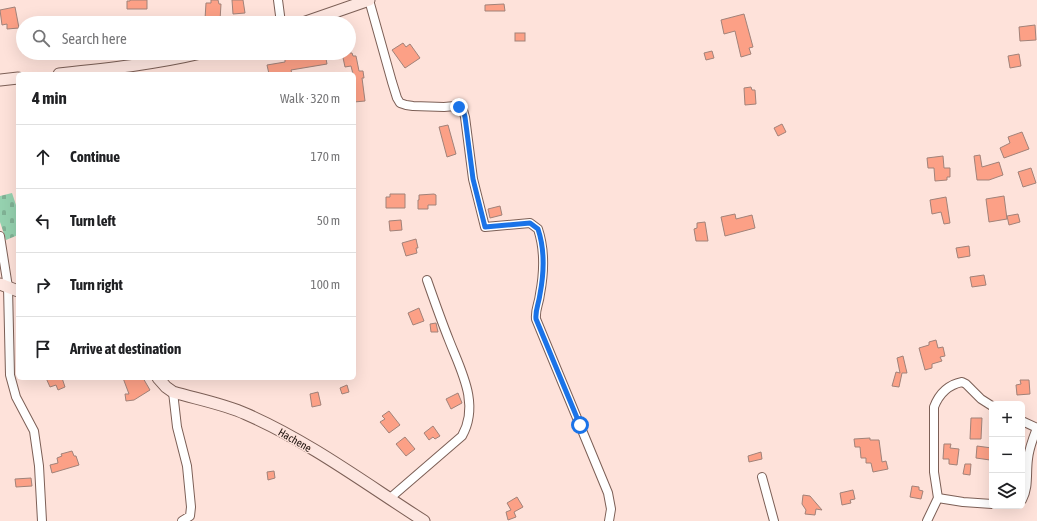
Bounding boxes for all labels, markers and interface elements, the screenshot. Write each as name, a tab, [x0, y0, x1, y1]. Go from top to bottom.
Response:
search box	[16, 16, 356, 60]
icon: search	[30, 27, 52, 49]
text: Search here	[62, 30, 127, 47]
text: 4 min	[32, 88, 67, 108]
text: Walk · 320 m	[280, 91, 340, 106]
route end	[450, 98, 468, 116]
icon: ahead	[32, 146, 54, 168]
text: Continue	[70, 148, 120, 165]
text: 170 m	[311, 149, 340, 164]
icon: left	[32, 210, 54, 232]
text: Turn left	[70, 212, 116, 229]
text: 50 m	[317, 213, 340, 228]
icon: right	[32, 274, 54, 296]
text: Turn right	[70, 276, 123, 293]
text: 100 m	[311, 277, 340, 292]
icon: arrive	[32, 338, 54, 360]
text: Arrive at destination	[70, 340, 181, 357]
map controls	[989, 401, 1025, 509]
button: +	[989, 401, 1025, 437]
route start	[571, 416, 589, 434]
street label: Hachene	[276, 426, 314, 454]
button: −	[989, 437, 1025, 473]
button: layers	[989, 473, 1025, 509]

